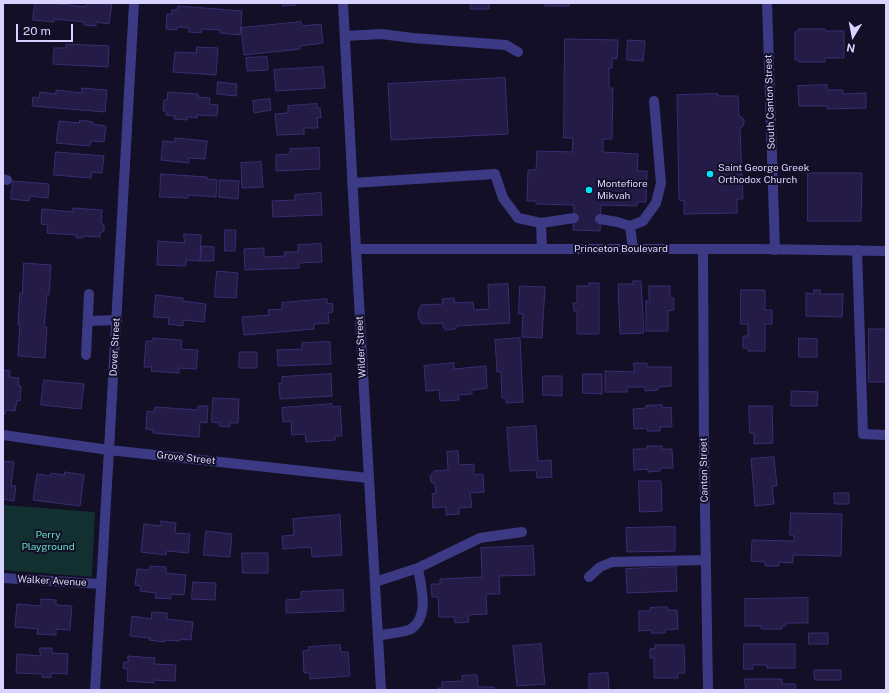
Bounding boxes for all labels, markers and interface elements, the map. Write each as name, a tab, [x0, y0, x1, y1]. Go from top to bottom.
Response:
scale bar	[18, 16, 75, 42]
north arrow	[833, 16, 873, 56]
text: 20 m	[23, 24, 51, 38]
text: N	[846, 41, 856, 54]
street label: South Canton Street	[762, 54, 778, 150]
place label: Saint George Greek Orthodox Church	[718, 162, 809, 186]
marker: Saint George Greek Orthodox Church	[705, 169, 715, 179]
place label: Montefiore Mikvah	[597, 178, 648, 202]
marker: Montefiore Mikvah	[584, 185, 594, 195]
street label: Princeton Boulevard	[574, 243, 668, 255]
street label: Wilder Street	[353, 316, 369, 378]
street label: Dover Street	[107, 317, 123, 377]
street label: Canton Street	[697, 438, 711, 502]
street label: Grove Street	[156, 449, 216, 467]
park label: Perry Playground	[21, 529, 75, 552]
street label: Walker Avenue	[17, 573, 87, 589]

